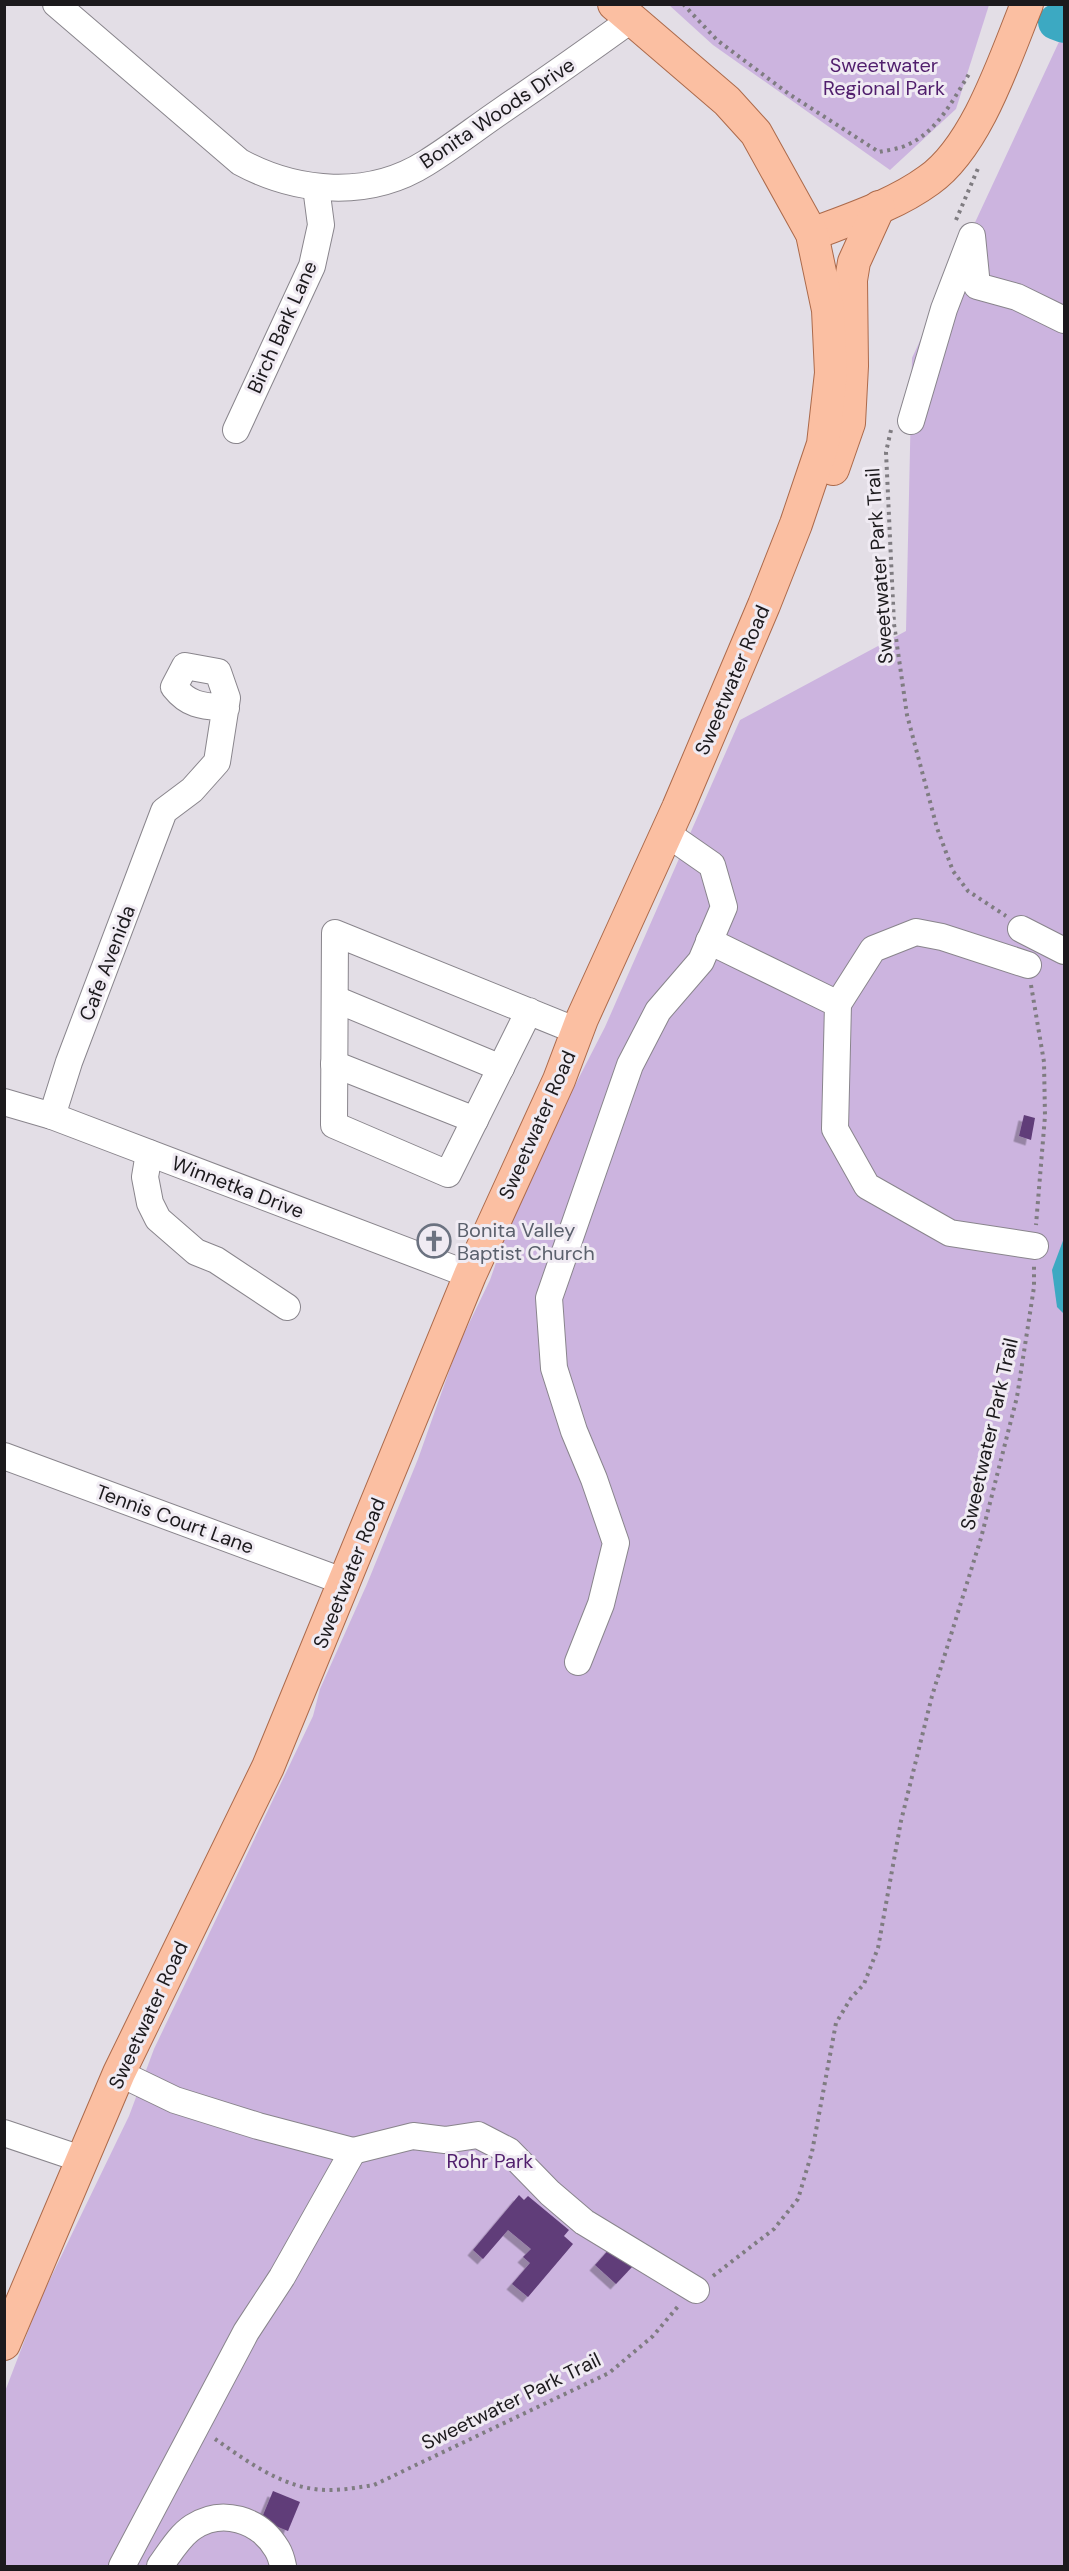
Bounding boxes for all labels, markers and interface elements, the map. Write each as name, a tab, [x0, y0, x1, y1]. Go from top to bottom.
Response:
street label: Bonita Woods Drive	[414, 51, 580, 175]
park label: Sweetwater Regional Park	[823, 52, 945, 101]
street label: Birch Bark Lane	[241, 257, 323, 397]
street label: Sweetwater Park Trail	[859, 467, 899, 665]
street label: Sweetwater Road	[689, 601, 775, 759]
street label: Cafe Avenida	[73, 902, 141, 1024]
street label: Sweetwater Road	[493, 1046, 581, 1204]
street label: Winnetka Drive	[168, 1150, 308, 1224]
place label: Bonita Valley Baptist Church	[457, 1217, 595, 1266]
church icon: Bonita Valley Baptist Church	[416, 1223, 452, 1259]
street label: Sweetwater Park Trail	[954, 1335, 1024, 1533]
street label: Tennis Court Lane	[92, 1478, 258, 1560]
street label: Sweetwater Road	[307, 1494, 391, 1652]
street label: Sweetwater Road	[102, 1937, 194, 2093]
park label: Rohr Park	[447, 2148, 533, 2174]
street label: Sweetwater Park Trail	[417, 2346, 605, 2456]

